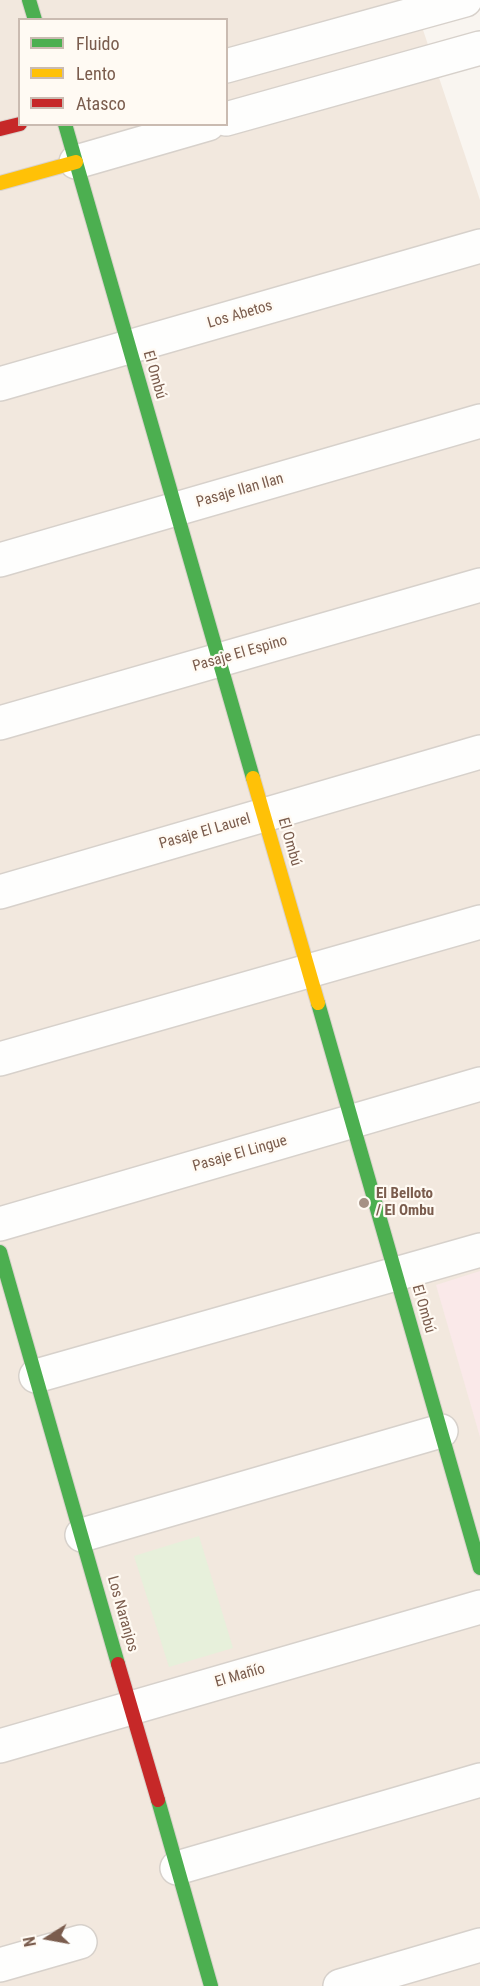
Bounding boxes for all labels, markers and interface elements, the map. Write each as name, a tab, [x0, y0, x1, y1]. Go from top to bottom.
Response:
legend	[18, 18, 228, 126]
text: Fluido	[76, 33, 120, 54]
text: Lento	[76, 63, 116, 84]
text: Atasco	[76, 93, 126, 114]
street label: Los Abetos	[205, 297, 275, 333]
street label: El Ombú	[139, 349, 169, 401]
street label: Pasaje Ilan Ilan	[194, 470, 286, 512]
street label: Pasaje El Espino	[191, 632, 289, 676]
street label: Pasaje El Laurel	[157, 810, 253, 854]
street label: El Ombú	[274, 816, 304, 868]
street label: Pasaje El Lingue	[191, 1132, 289, 1176]
place label: El Belloto / El Ombu	[376, 1185, 434, 1220]
marker: El Belloto / El Ombu	[357, 1196, 371, 1210]
street label: El Ombú	[408, 1283, 438, 1335]
street label: Los Naranjos	[103, 1574, 141, 1654]
street label: El Mañío	[213, 1660, 267, 1692]
north arrow	[18, 1908, 78, 1968]
text: N	[20, 1935, 40, 1948]

